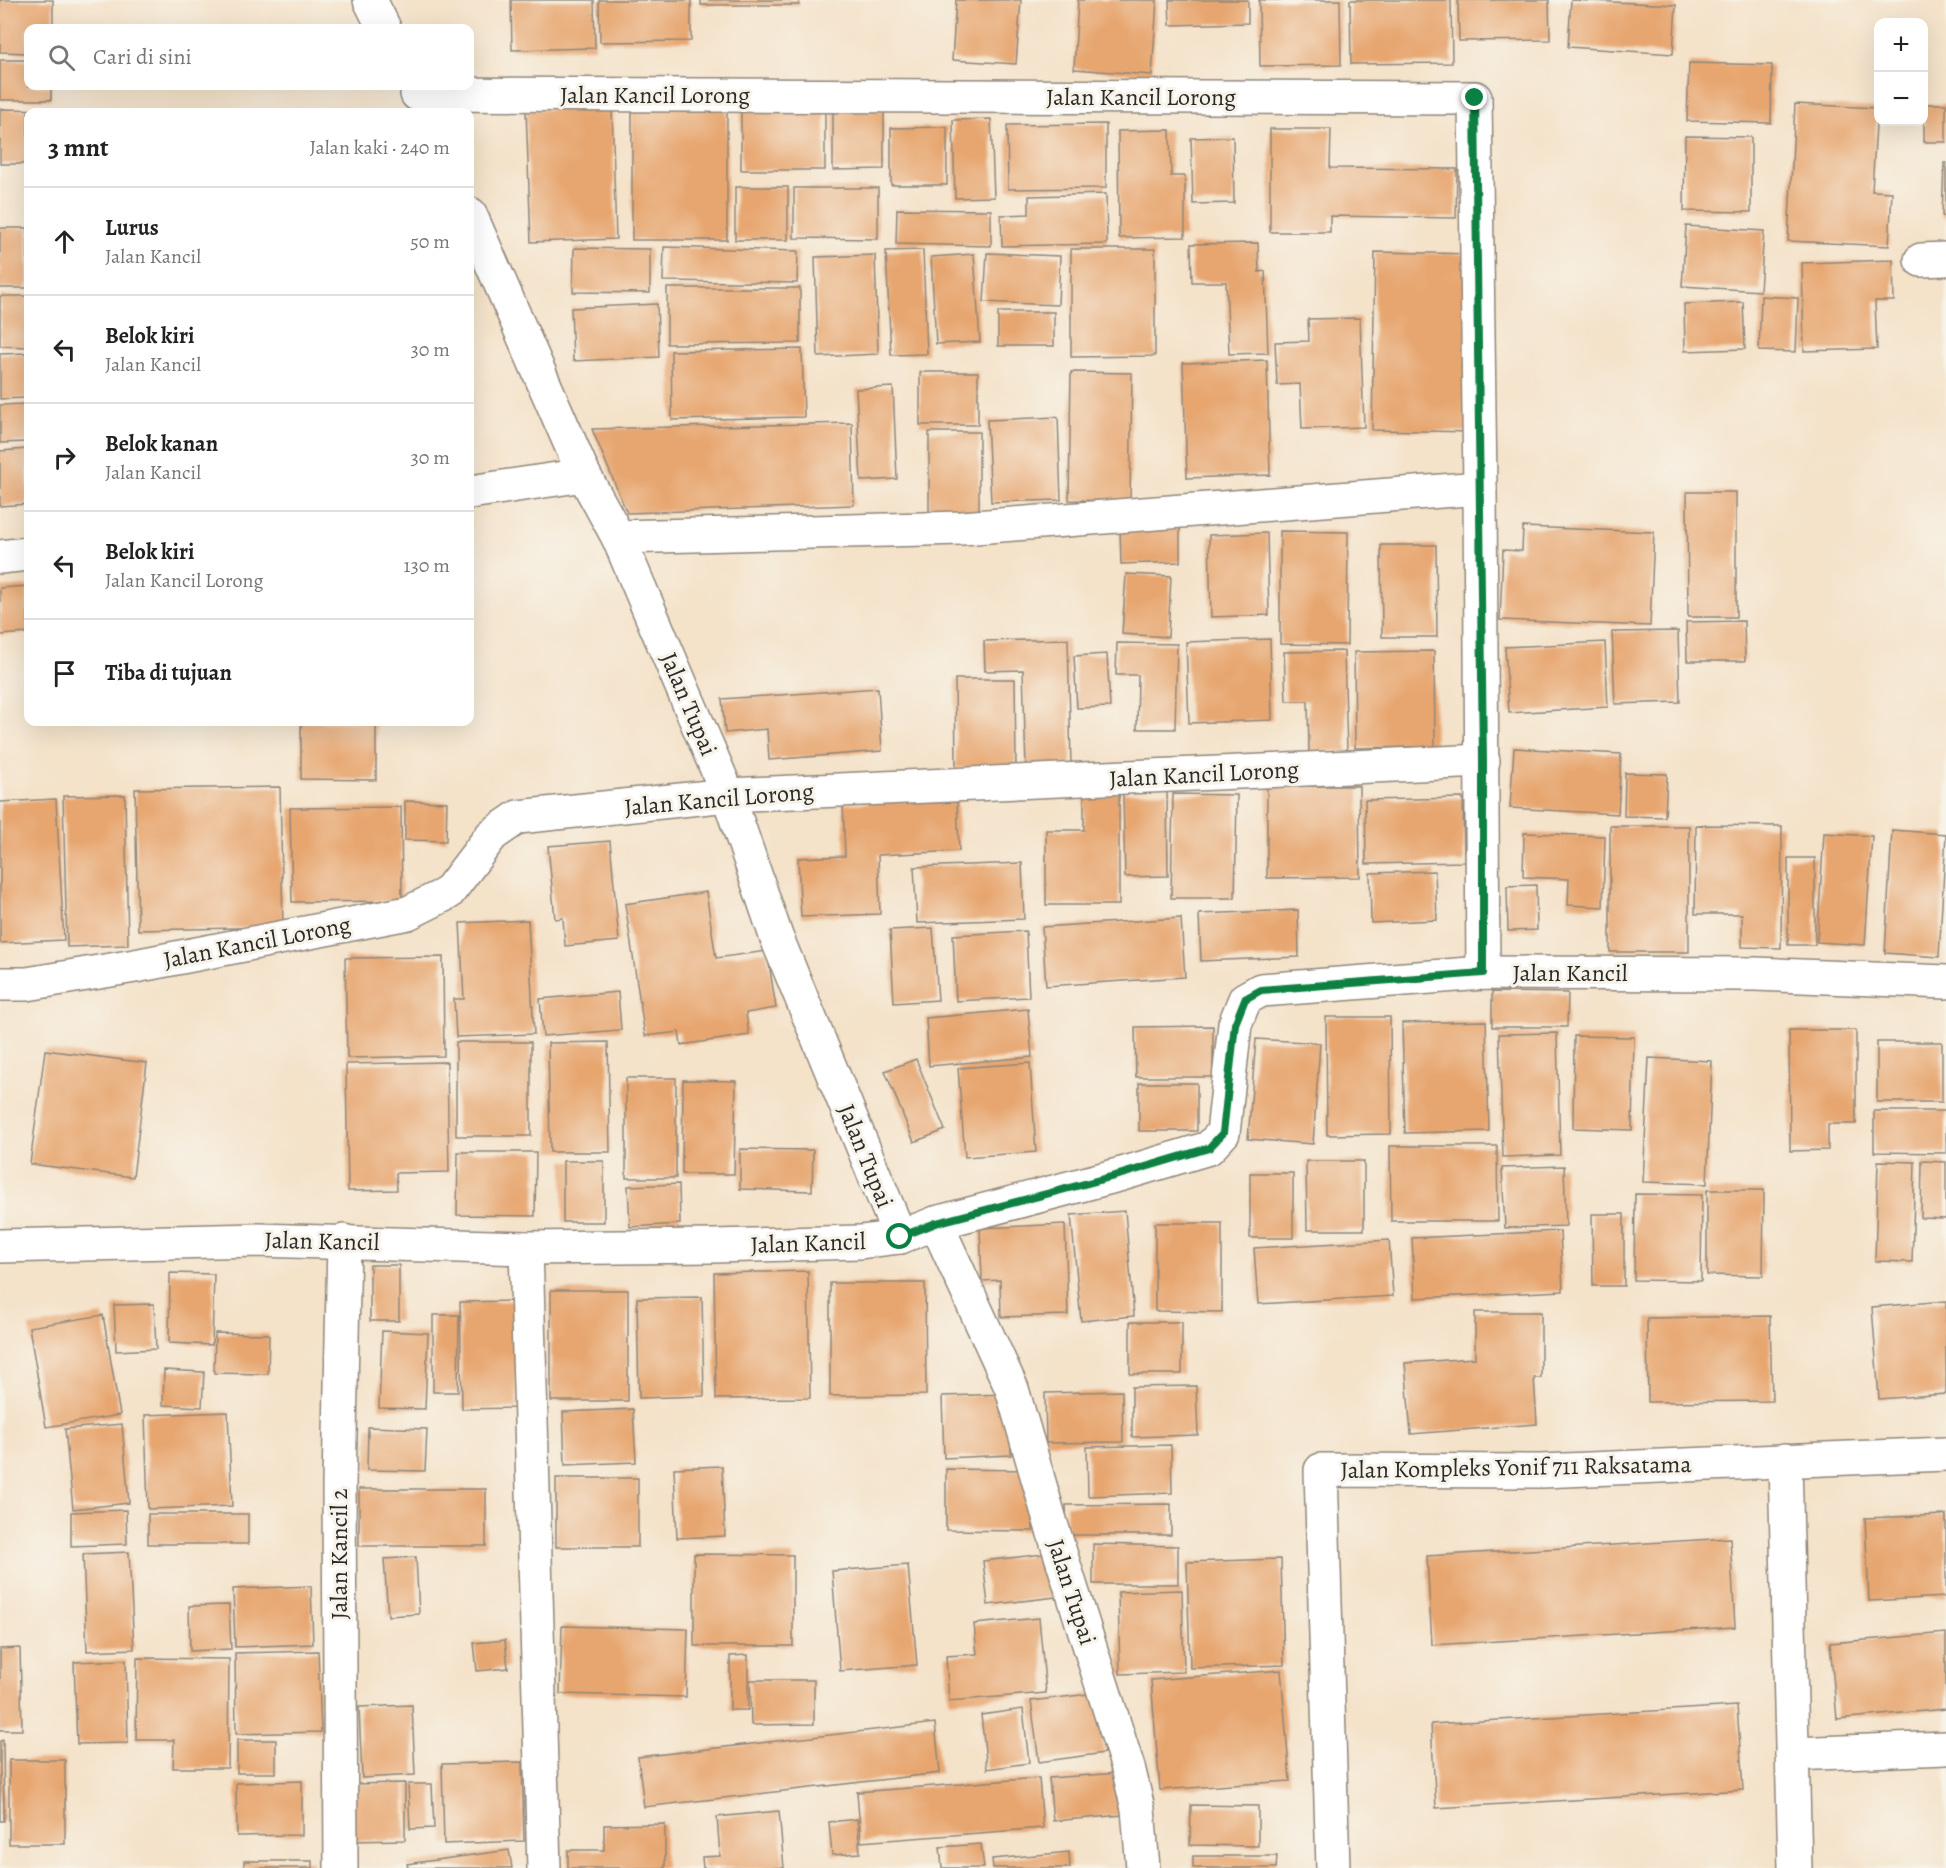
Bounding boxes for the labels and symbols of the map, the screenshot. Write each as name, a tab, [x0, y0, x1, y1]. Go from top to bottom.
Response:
street label: Jalan Kancil Lorong	[560, 79, 750, 111]
street label: Jalan Kancil Lorong	[1046, 81, 1236, 113]
route end	[1461, 84, 1487, 110]
street label: Jalan Tupai	[653, 647, 725, 761]
street label: Jalan Kancil Lorong	[1108, 753, 1300, 795]
street label: Jalan Kancil Lorong	[623, 775, 815, 823]
street label: Jalan Kancil Lorong	[161, 908, 353, 976]
street label: Jalan Kancil	[1512, 957, 1628, 989]
street label: Jalan Tupai	[831, 1099, 901, 1213]
route start	[886, 1223, 912, 1249]
street label: Jalan Kancil	[264, 1224, 380, 1258]
street label: Jalan Kancil	[750, 1225, 866, 1261]
street label: Jalan Kompleks Yonif 711 Raksatama	[1340, 1448, 1693, 1486]
street label: Jalan Kancil 2	[323, 1488, 355, 1620]
street label: Jalan Tupai	[1040, 1535, 1104, 1649]

